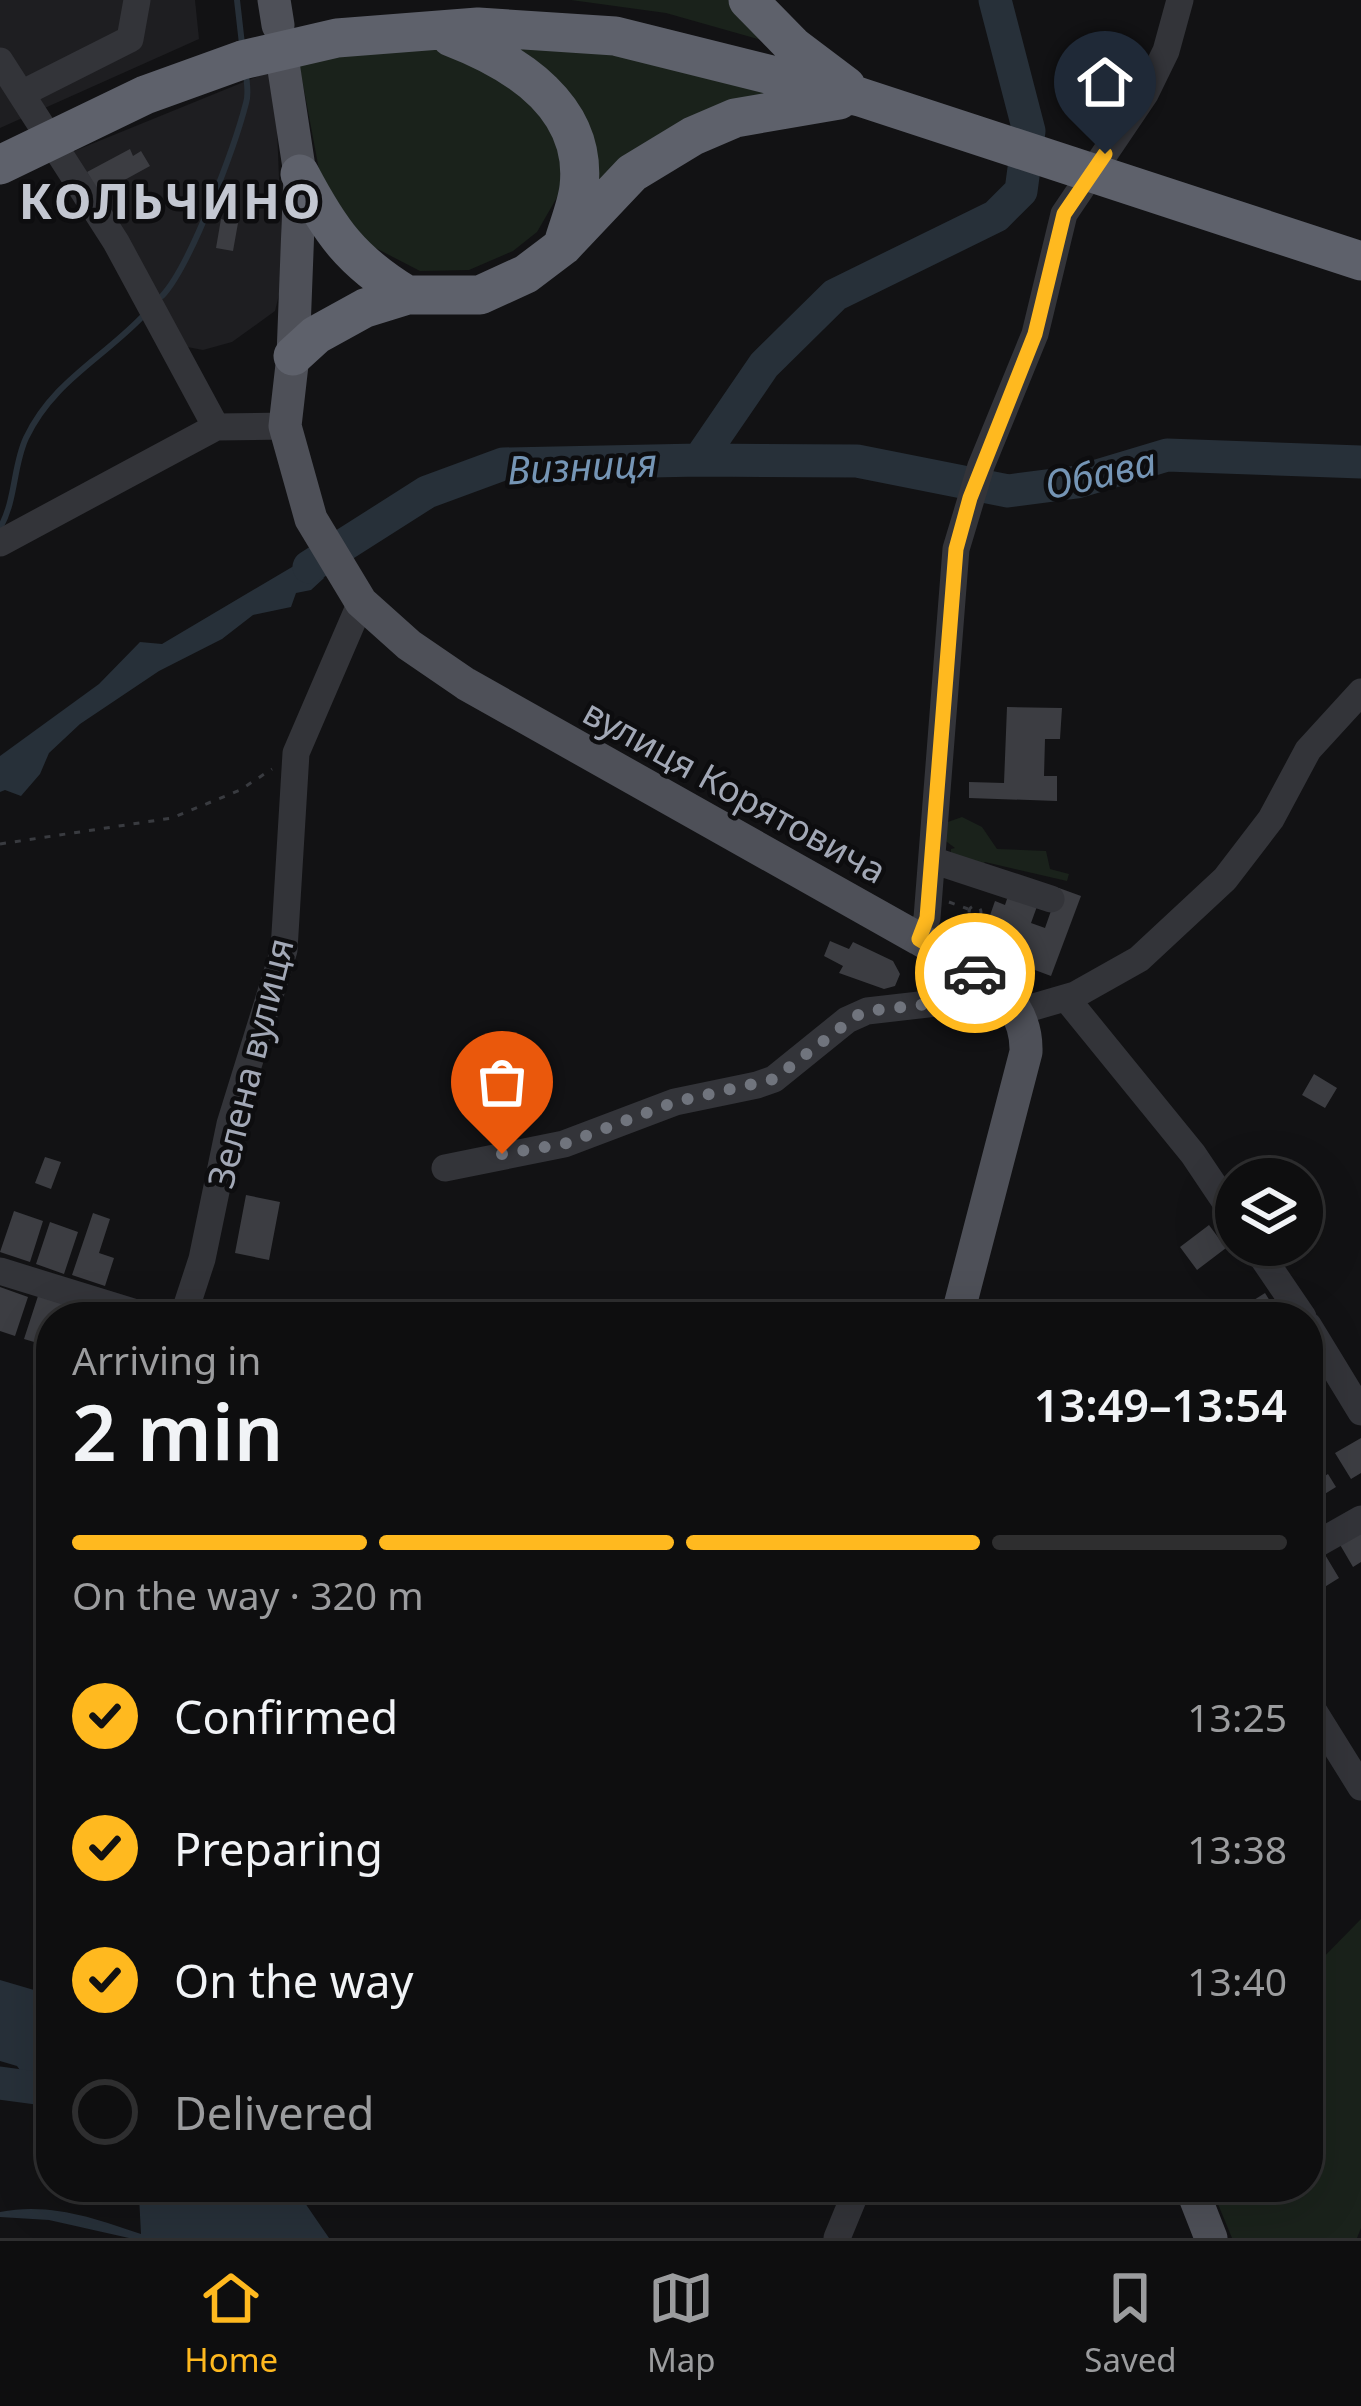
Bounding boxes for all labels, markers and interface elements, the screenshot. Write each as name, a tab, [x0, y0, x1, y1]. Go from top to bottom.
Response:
pin	[1054, 31, 1156, 154]
icon: home	[1072, 49, 1138, 115]
district label: КОЛЬЧИНО	[19, 168, 323, 233]
water label: Обава	[1039, 433, 1161, 511]
water label: Визниця	[506, 435, 658, 495]
street label: вулиця Корятовича	[575, 687, 895, 895]
courier	[915, 913, 1035, 1033]
street label: Зелена вулиця	[195, 933, 305, 1193]
icon: car	[942, 940, 1008, 1006]
pin	[451, 1031, 553, 1154]
icon: bag	[469, 1049, 535, 1115]
map controls	[1215, 1158, 1323, 1266]
button: layers	[1215, 1158, 1323, 1266]
text: Arriving in	[72, 1333, 261, 1386]
text: 13:49–13:54	[1034, 1374, 1287, 1435]
text: 2 min	[72, 1378, 284, 1484]
text: On the way · 320 m	[72, 1568, 424, 1621]
icon: check	[72, 1683, 138, 1749]
text: Confirmed	[174, 1686, 398, 1747]
text: 13:25	[1187, 1690, 1287, 1743]
icon: check	[72, 1815, 138, 1881]
text: Preparing	[174, 1818, 383, 1879]
text: 13:38	[1187, 1822, 1287, 1875]
icon: check	[72, 1947, 138, 2013]
text: On the way	[174, 1950, 413, 2011]
text: 13:40	[1187, 1954, 1287, 2007]
text: Delivered	[174, 2082, 374, 2143]
tab: Home	[184, 2265, 278, 2382]
tab: Map	[647, 2265, 716, 2382]
tab: Saved	[1084, 2265, 1177, 2382]

